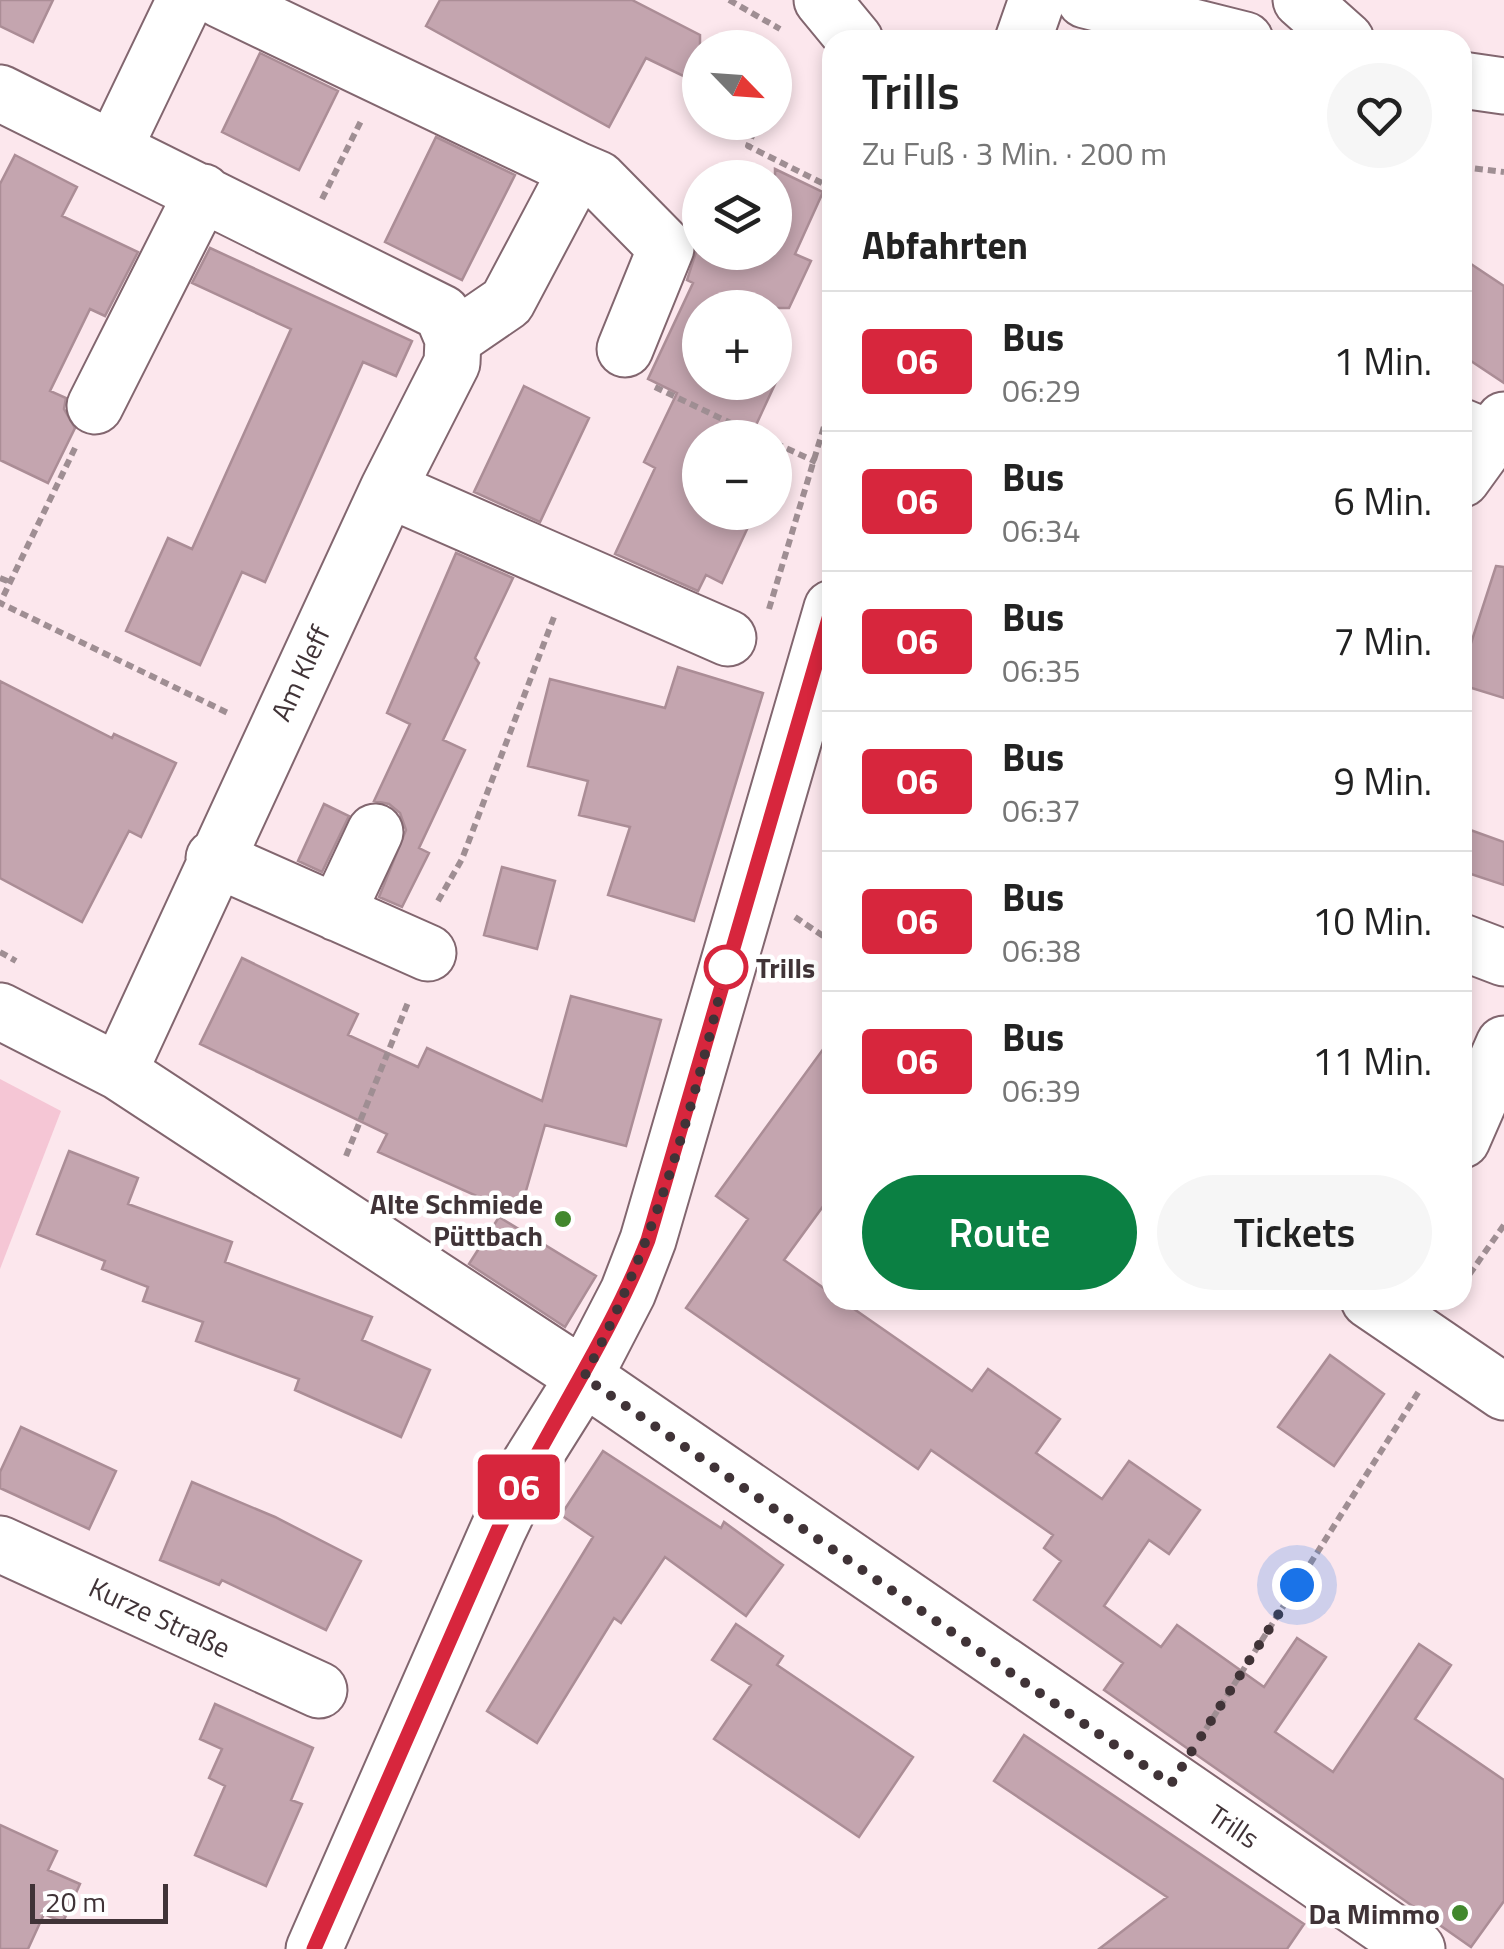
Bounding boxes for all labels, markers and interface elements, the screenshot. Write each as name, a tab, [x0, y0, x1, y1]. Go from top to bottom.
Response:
north arrow	[682, 30, 792, 140]
map controls	[682, 30, 792, 530]
text: Trills	[862, 55, 960, 128]
button: heart	[1327, 63, 1432, 168]
text: Zu Fuß · 3 Min. · 200 m	[862, 129, 1167, 177]
button: layers	[682, 160, 792, 270]
text: Abfahrten	[862, 216, 1028, 274]
button: +	[682, 290, 792, 400]
text: Bus	[1002, 308, 1064, 366]
text: 1 Min.	[1334, 332, 1432, 390]
text: O6	[896, 334, 938, 388]
text: 06:29	[1002, 366, 1081, 414]
button: −	[682, 420, 792, 530]
text: Bus	[1002, 448, 1064, 506]
text: 6 Min.	[1334, 472, 1432, 530]
text: O6	[896, 474, 938, 528]
text: 06:34	[1002, 506, 1081, 554]
text: Bus	[1002, 588, 1064, 646]
text: 7 Min.	[1334, 612, 1432, 670]
text: O6	[896, 614, 938, 668]
street label: Am Kleff	[259, 617, 341, 728]
text: 06:35	[1002, 646, 1081, 694]
text: Bus	[1002, 728, 1064, 786]
text: 9 Min.	[1334, 752, 1432, 810]
text: O6	[896, 754, 938, 808]
text: 06:37	[1002, 786, 1081, 834]
text: Bus	[1002, 868, 1064, 926]
text: 10 Min.	[1312, 892, 1432, 950]
text: O6	[896, 894, 938, 948]
text: 06:38	[1002, 926, 1081, 974]
marker: Trills	[705, 946, 747, 988]
place label: Trills	[756, 946, 815, 989]
text: Bus	[1002, 1008, 1064, 1066]
text: 11 Min.	[1312, 1032, 1432, 1090]
text: O6	[896, 1034, 938, 1088]
text: 06:39	[1002, 1066, 1081, 1114]
button: Route	[862, 1175, 1137, 1290]
button: Tickets	[1157, 1175, 1432, 1290]
place label: Alte Schmiede Püttbach	[370, 1182, 543, 1257]
marker: Alte Schmiede Püttbach	[552, 1208, 574, 1230]
line badge: O6	[474, 1454, 564, 1520]
text: O6	[498, 1460, 540, 1514]
your location	[1272, 1560, 1322, 1610]
street label: Kurze Straße	[82, 1565, 238, 1669]
street label: Trills	[1200, 1793, 1268, 1859]
scale bar	[30, 1879, 168, 1924]
text: 20 m	[45, 1880, 106, 1923]
place label: Da Mimmo	[1309, 1892, 1440, 1935]
marker: Da Mimmo	[1449, 1902, 1471, 1924]

